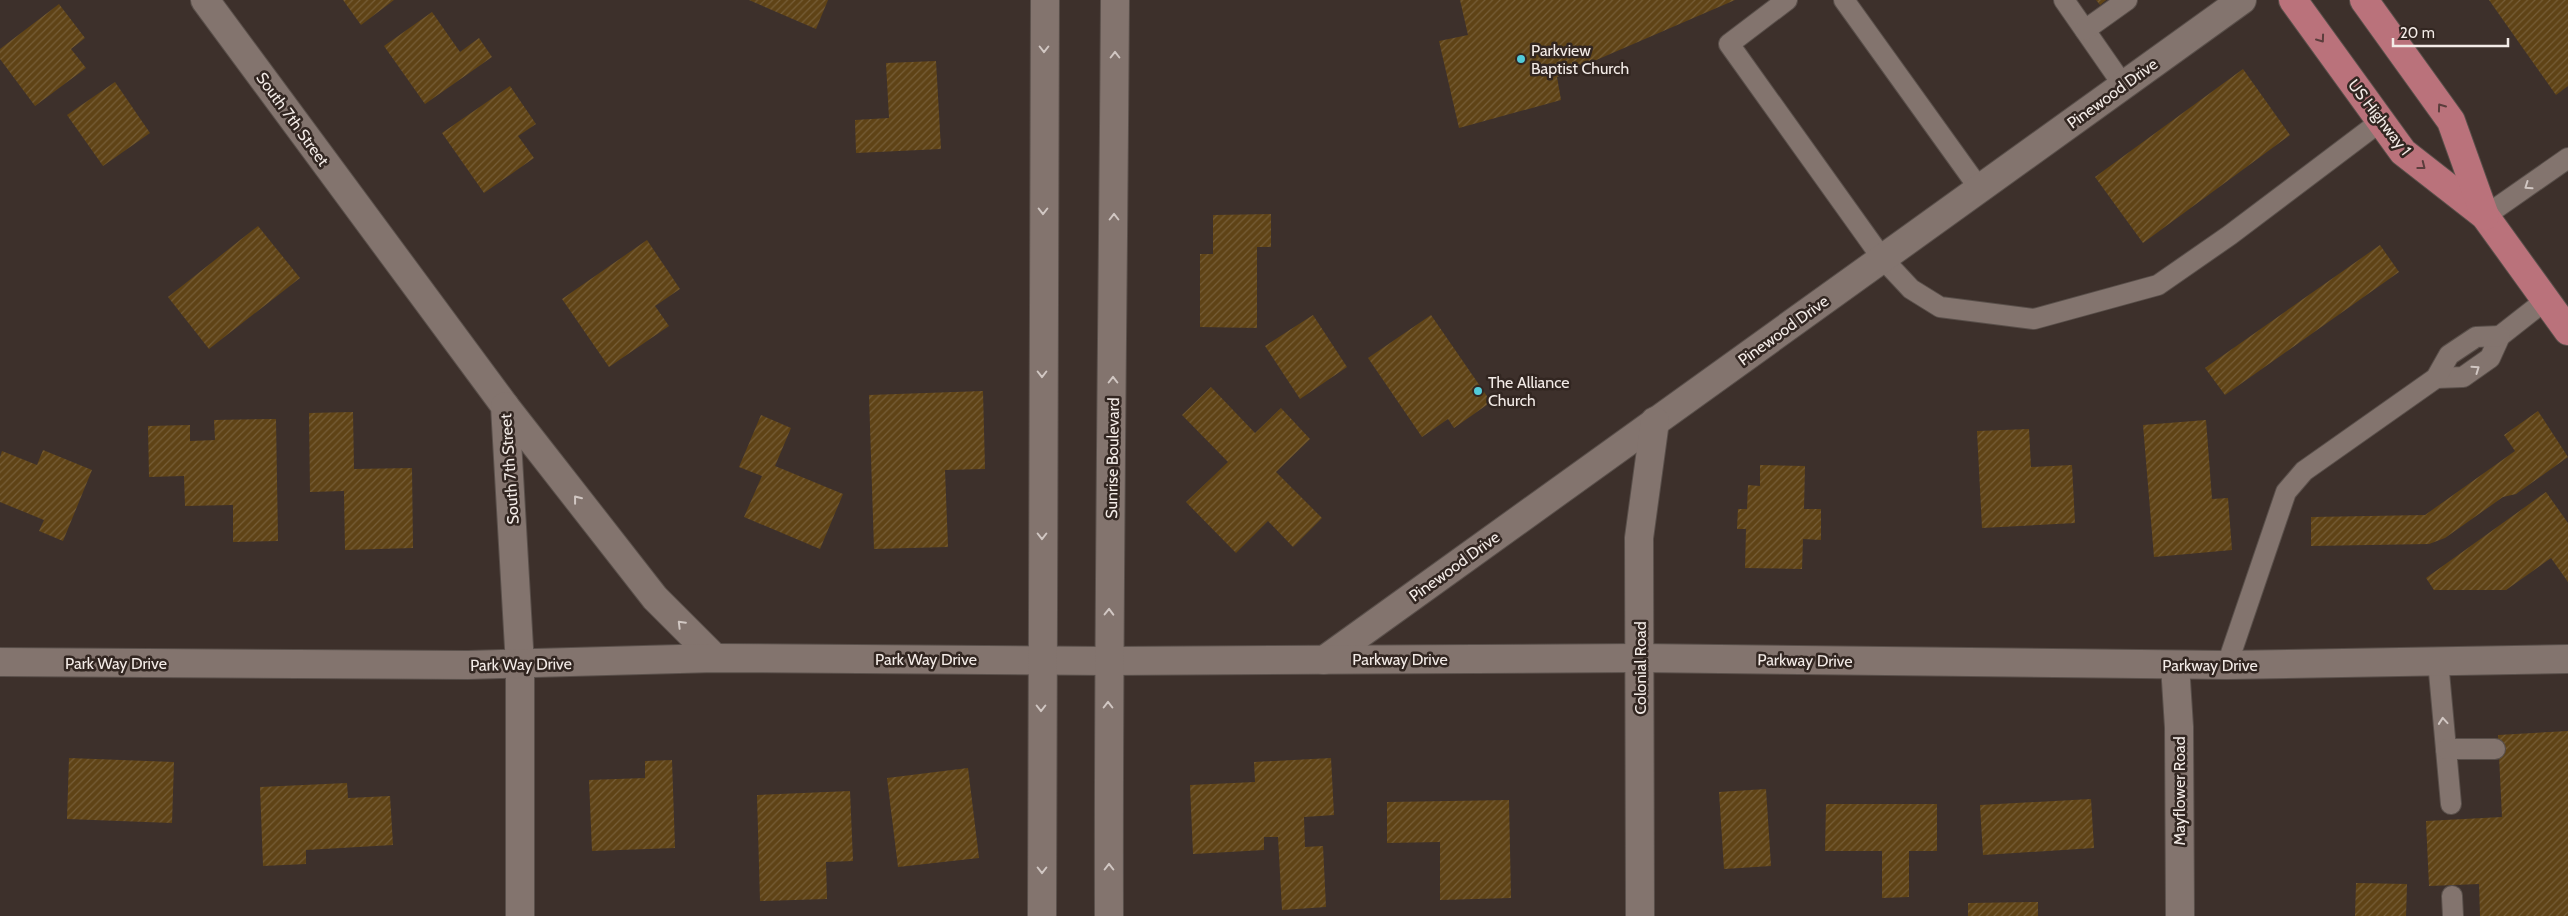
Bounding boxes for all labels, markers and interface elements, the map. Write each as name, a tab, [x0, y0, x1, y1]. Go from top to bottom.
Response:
scale bar	[2393, 15, 2508, 47]
text: 20 m	[2400, 24, 2435, 42]
one-way arrow	[2315, 34, 2325, 43]
place label: Parkview Baptist Church	[1531, 41, 1629, 78]
one-way arrow	[1039, 45, 1049, 53]
one-way arrow	[1110, 50, 1120, 58]
marker: Parkview Baptist Church	[1515, 53, 1527, 65]
street label: Pinewood Drive	[2063, 54, 2161, 133]
street label: South 7th Street	[252, 69, 333, 170]
street label: US Highway 1	[2344, 75, 2415, 159]
one-way arrow	[2438, 103, 2447, 113]
one-way arrow	[2416, 161, 2425, 170]
one-way arrow	[2524, 180, 2534, 189]
one-way arrow	[1038, 208, 1048, 215]
one-way arrow	[1109, 213, 1119, 220]
street label: Pinewood Drive	[1734, 291, 1832, 370]
one-way arrow	[2470, 365, 2479, 375]
one-way arrow	[1037, 370, 1047, 378]
place label: The Alliance Church	[1488, 373, 1570, 410]
one-way arrow	[1108, 375, 1118, 383]
marker: The Alliance Church	[1472, 385, 1484, 397]
street label: Sunrise Boulevard	[1102, 397, 1123, 519]
street label: South 7th Street	[496, 412, 523, 525]
one-way arrow	[574, 495, 583, 504]
street label: Pinewood Drive	[1405, 527, 1503, 606]
one-way arrow	[1037, 532, 1047, 540]
one-way arrow	[1104, 608, 1115, 616]
one-way arrow	[677, 621, 686, 630]
street label: Colonial Road	[1631, 621, 1650, 715]
street label: Park Way Drive	[875, 650, 977, 669]
street label: Parkway Drive	[1352, 650, 1448, 669]
street label: Parkway Drive	[1757, 650, 1853, 671]
street label: Park Way Drive	[65, 654, 167, 673]
street label: Park Way Drive	[470, 654, 572, 675]
street label: Parkway Drive	[2162, 656, 2258, 675]
one-way arrow	[1103, 701, 1113, 708]
one-way arrow	[1036, 704, 1046, 712]
one-way arrow	[2438, 716, 2449, 724]
street label: Mayflower Road	[2170, 736, 2189, 846]
one-way arrow	[1104, 863, 1114, 871]
one-way arrow	[1037, 866, 1047, 874]

